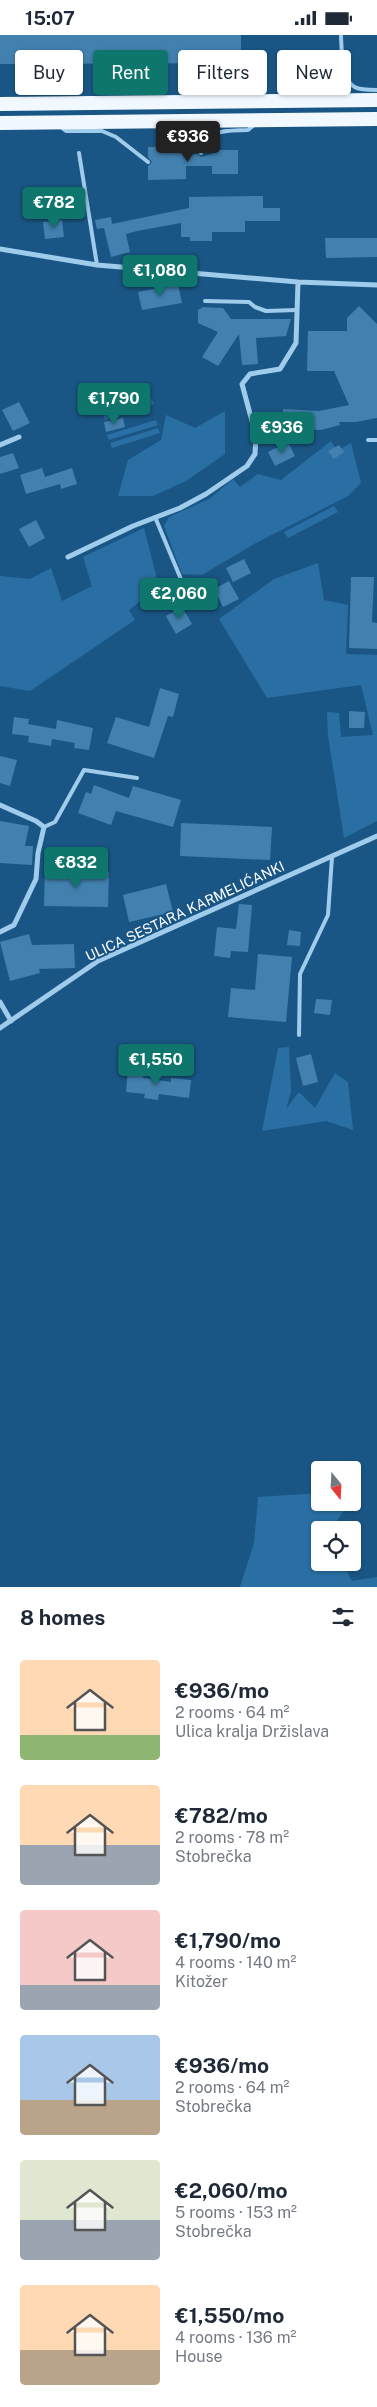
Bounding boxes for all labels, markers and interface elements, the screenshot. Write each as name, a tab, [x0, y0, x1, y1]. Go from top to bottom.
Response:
text: 15:07	[25, 7, 75, 29]
chip: Buy	[15, 50, 83, 95]
chip: Rent	[93, 50, 168, 95]
chip: Filters	[178, 50, 267, 95]
chip: New	[277, 50, 351, 95]
pin: €936	[158, 121, 218, 163]
text: €936	[167, 127, 209, 146]
pin: €782	[24, 187, 84, 229]
text: €782	[33, 193, 75, 212]
pin: €1,080	[119, 255, 201, 297]
text: €1,080	[134, 261, 186, 280]
pin: €1,790	[73, 383, 155, 425]
text: €1,790	[88, 389, 140, 408]
pin: €936	[252, 411, 312, 454]
text: €936	[261, 418, 303, 437]
pin: €2,060	[138, 577, 220, 620]
text: €2,060	[151, 584, 207, 603]
pin: €832	[46, 847, 106, 889]
text: €832	[55, 853, 97, 872]
street label: ULICA SESTARA KARMELIĆANKI	[82, 856, 287, 964]
pin: €1,550	[115, 1043, 197, 1086]
text: €1,550	[129, 1050, 183, 1069]
north arrow	[311, 1461, 361, 1511]
map controls	[311, 1461, 361, 1571]
button: locate	[311, 1521, 361, 1571]
icon: filters	[329, 1603, 357, 1631]
text: 8 homes	[20, 1605, 105, 1630]
text: €936/mo	[175, 1678, 269, 1703]
icon: home	[60, 1680, 120, 1740]
text: 2 rooms · 64 m²	[175, 1703, 289, 1722]
text: Ulica kralja Držislava	[175, 1722, 329, 1741]
text: €782/mo	[175, 1803, 268, 1828]
icon: home	[60, 1805, 120, 1865]
text: 2 rooms · 78 m²	[175, 1828, 289, 1847]
text: Stobrečka	[175, 1847, 252, 1866]
text: €1,790/mo	[175, 1928, 281, 1953]
icon: home	[60, 1930, 120, 1990]
text: 4 rooms · 140 m²	[175, 1953, 296, 1972]
text: Kitožer	[175, 1972, 228, 1991]
text: €936/mo	[175, 2053, 269, 2078]
icon: home	[60, 2055, 120, 2115]
text: 2 rooms · 64 m²	[175, 2078, 289, 2097]
text: Stobrečka	[175, 2097, 252, 2116]
text: €2,060/mo	[175, 2178, 288, 2203]
icon: home	[60, 2180, 120, 2240]
text: 5 rooms · 153 m²	[175, 2203, 297, 2222]
text: Stobrečka	[175, 2222, 252, 2241]
text: €1,550/mo	[175, 2303, 284, 2328]
icon: home	[60, 2305, 120, 2365]
text: 4 rooms · 136 m²	[175, 2328, 296, 2347]
text: House	[175, 2347, 223, 2366]

